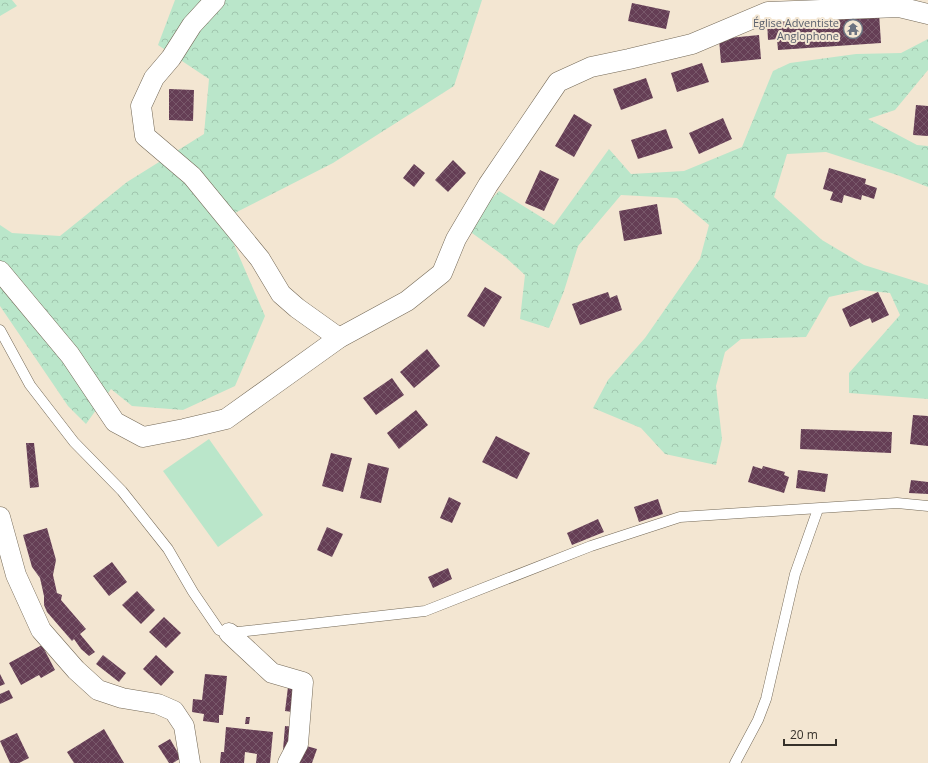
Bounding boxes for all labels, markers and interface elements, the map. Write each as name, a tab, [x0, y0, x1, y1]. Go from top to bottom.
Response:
place label: Église Adventiste Anglophone	[753, 15, 839, 43]
temple icon: Église Adventiste Anglophone	[842, 18, 864, 40]
scale bar	[784, 721, 836, 747]
text: 20 m	[790, 726, 818, 743]

